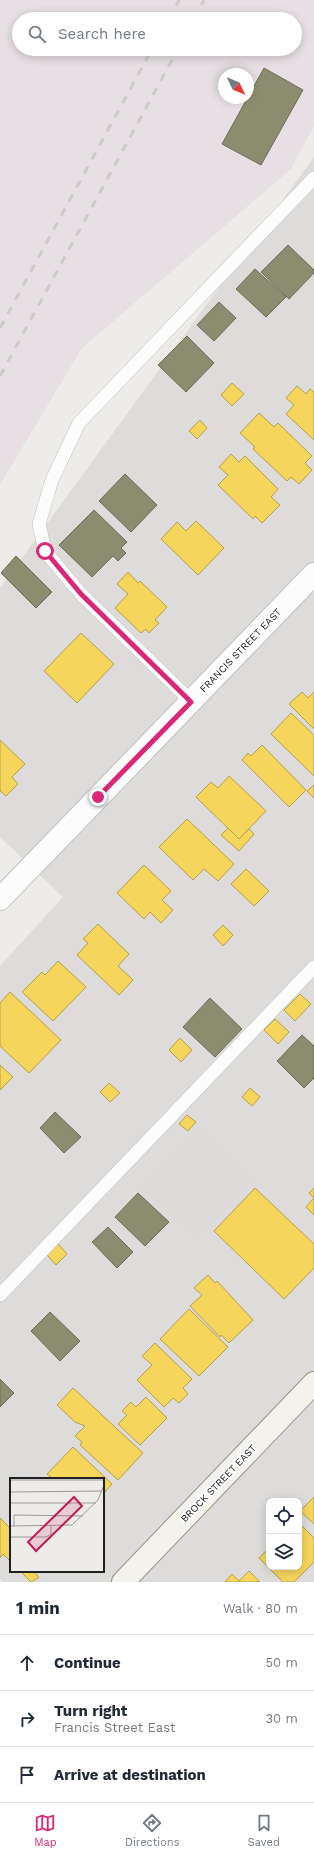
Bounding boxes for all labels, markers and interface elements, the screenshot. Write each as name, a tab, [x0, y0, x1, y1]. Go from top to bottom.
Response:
search box	[12, 12, 302, 56]
icon: search	[26, 23, 48, 45]
text: Search here	[58, 25, 146, 43]
north arrow	[218, 68, 254, 104]
route start	[36, 542, 54, 560]
street label: FRANCIS STREET EAST	[197, 606, 283, 694]
route end	[89, 788, 107, 806]
street label: BROCK STREET EAST	[179, 1442, 258, 1524]
inset map	[10, 1478, 104, 1572]
map controls	[266, 1498, 302, 1570]
button: locate	[266, 1498, 302, 1534]
button: layers	[266, 1534, 302, 1570]
text: 1 min	[16, 1598, 60, 1618]
text: Walk · 80 m	[223, 1601, 298, 1616]
icon: ahead	[16, 1652, 38, 1674]
text: Continue	[54, 1654, 121, 1672]
text: 50 m	[266, 1655, 298, 1670]
text: Turn right	[54, 1702, 127, 1720]
icon: right	[16, 1708, 38, 1730]
text: 30 m	[266, 1711, 298, 1726]
text: Francis Street East	[54, 1720, 175, 1735]
icon: arrive	[16, 1764, 38, 1786]
text: Arrive at destination	[54, 1766, 206, 1784]
tab: Map	[34, 1812, 57, 1849]
tab: Directions	[125, 1812, 179, 1849]
tab: Saved	[248, 1812, 280, 1849]

